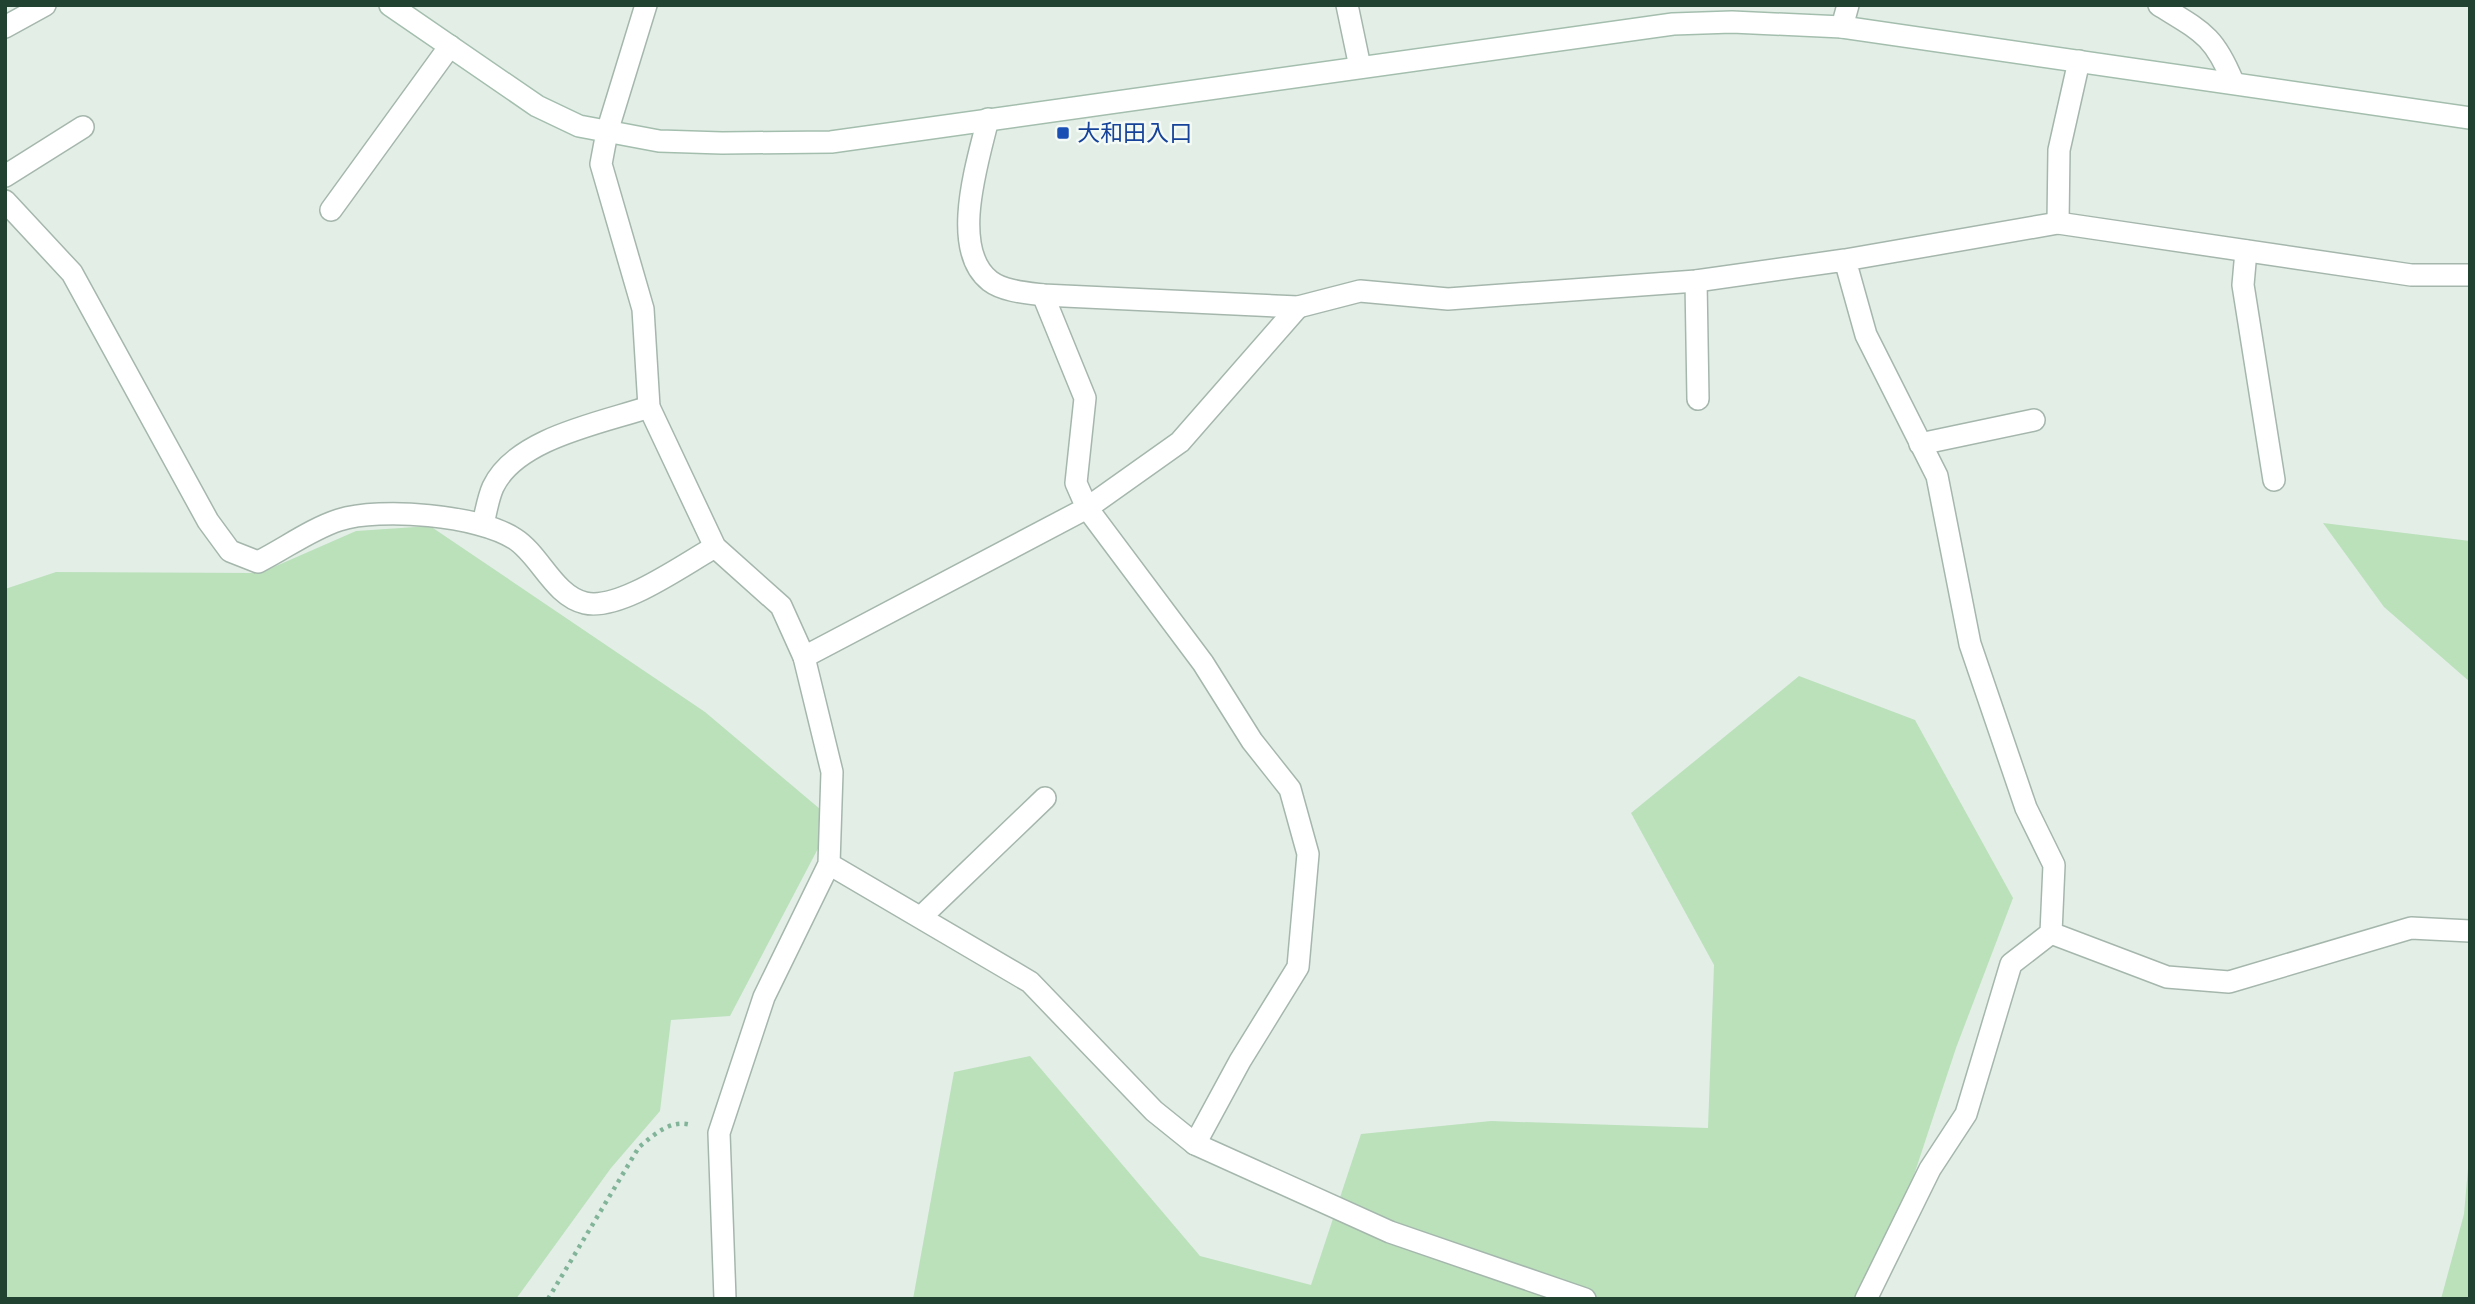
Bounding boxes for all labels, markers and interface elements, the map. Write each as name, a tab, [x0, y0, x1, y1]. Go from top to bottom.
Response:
place label: 大和田入口	[1077, 121, 1192, 150]
marker: 大和田入口	[1055, 125, 1071, 141]

